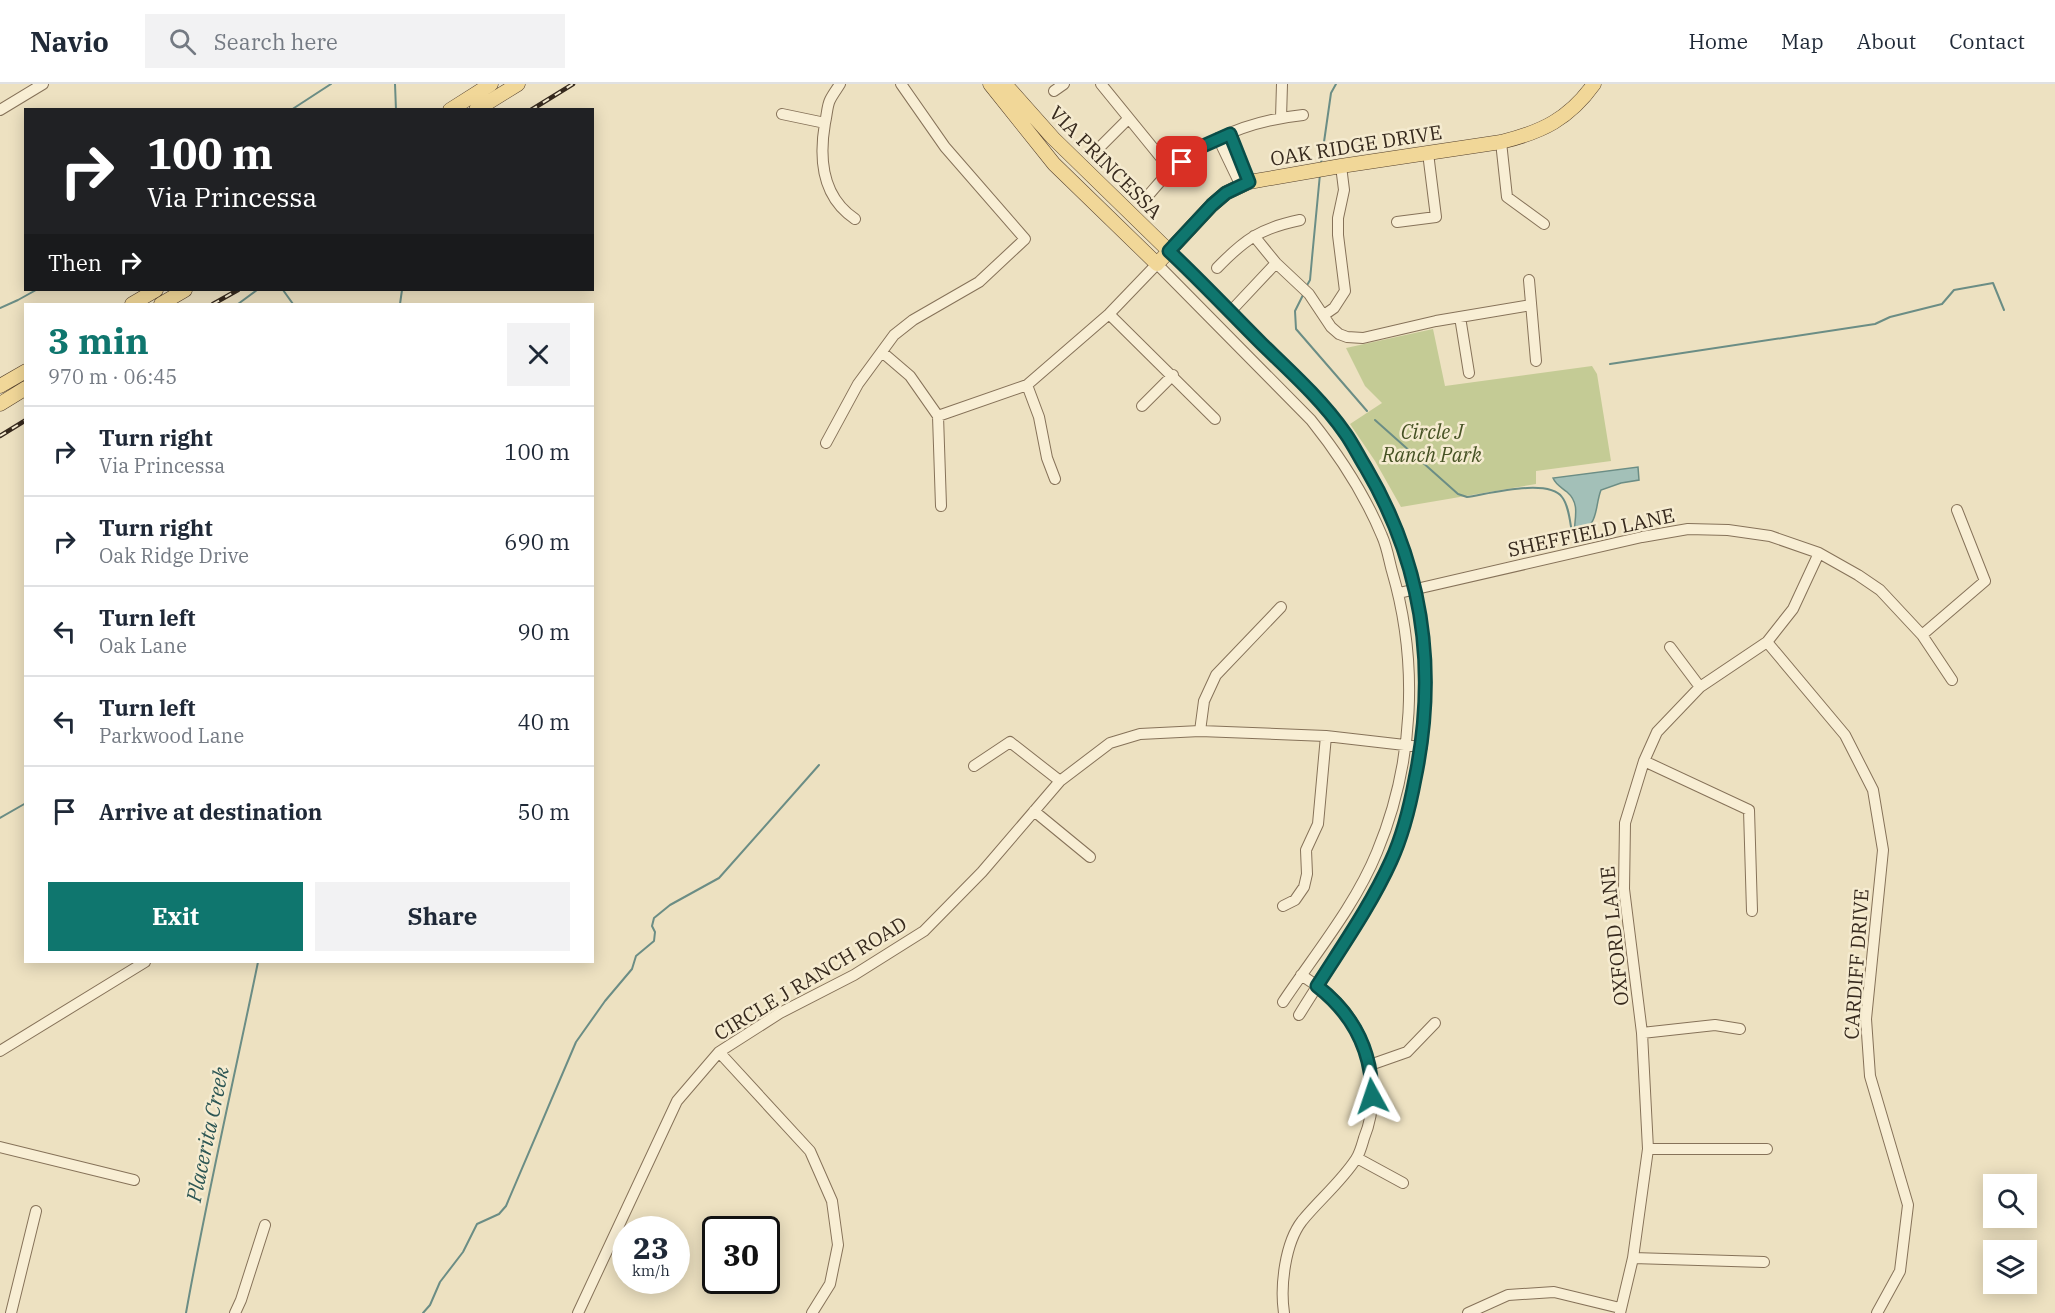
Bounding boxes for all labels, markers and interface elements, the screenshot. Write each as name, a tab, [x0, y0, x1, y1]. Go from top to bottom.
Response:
search box	[145, 14, 565, 68]
text: Navio	[30, 23, 109, 60]
icon: search	[166, 25, 199, 58]
text: Search here	[214, 27, 338, 56]
text: Home	[1688, 27, 1748, 55]
text: Map	[1781, 27, 1824, 55]
text: About	[1857, 27, 1916, 55]
text: Contact	[1949, 27, 2025, 55]
street label: VIA PRINCESSA	[1044, 100, 1169, 225]
street label: OAK RIDGE DRIVE	[1268, 118, 1444, 172]
text: 100 m	[147, 126, 273, 181]
icon: right	[48, 132, 126, 210]
pin	[1156, 136, 1207, 187]
icon: arrive	[1165, 145, 1198, 178]
text: Via Princessa	[147, 179, 317, 214]
icon: right	[114, 246, 147, 279]
text: Then	[48, 248, 102, 277]
text: 3 min	[48, 317, 149, 364]
button: close	[507, 323, 570, 386]
text: 970 m · 06:45	[48, 363, 177, 390]
park label: Circle J Ranch Park	[1381, 418, 1482, 468]
text: Turn right	[99, 423, 213, 452]
icon: right	[48, 435, 81, 468]
text: 100 m	[504, 437, 570, 466]
text: Via Princessa	[99, 452, 225, 479]
street label: SHEFFIELD LANE	[1505, 501, 1677, 563]
text: Turn right	[99, 513, 213, 542]
icon: right	[48, 525, 81, 558]
text: 690 m	[504, 527, 570, 556]
text: Oak Ridge Drive	[99, 542, 249, 569]
text: Turn left	[99, 603, 195, 632]
icon: left	[48, 615, 81, 648]
text: 90 m	[518, 617, 570, 646]
text: Oak Lane	[99, 632, 187, 659]
text: Turn left	[99, 693, 195, 722]
icon: left	[48, 705, 81, 738]
text: 40 m	[518, 707, 570, 736]
text: Parkwood Lane	[99, 722, 244, 749]
icon: arrive	[48, 795, 81, 828]
text: Arrive at destination	[99, 797, 322, 826]
text: 50 m	[518, 797, 570, 826]
street label: OXFORD LANE	[1593, 865, 1635, 1007]
button: Exit	[48, 882, 303, 951]
button: Share	[315, 882, 570, 951]
street label: CARDIFF DRIVE	[1837, 888, 1875, 1040]
street label: CIRCLE J RANCH ROAD	[709, 910, 911, 1046]
water label: Placerita Creek	[179, 1063, 235, 1205]
position arrow	[1340, 1064, 1404, 1128]
map controls	[1983, 1174, 2037, 1294]
button: search	[1983, 1174, 2037, 1228]
speed limit sign: 30	[702, 1216, 780, 1294]
text: 23	[633, 1228, 669, 1267]
button: layers	[1983, 1240, 2037, 1294]
text: km/h	[632, 1261, 670, 1280]

